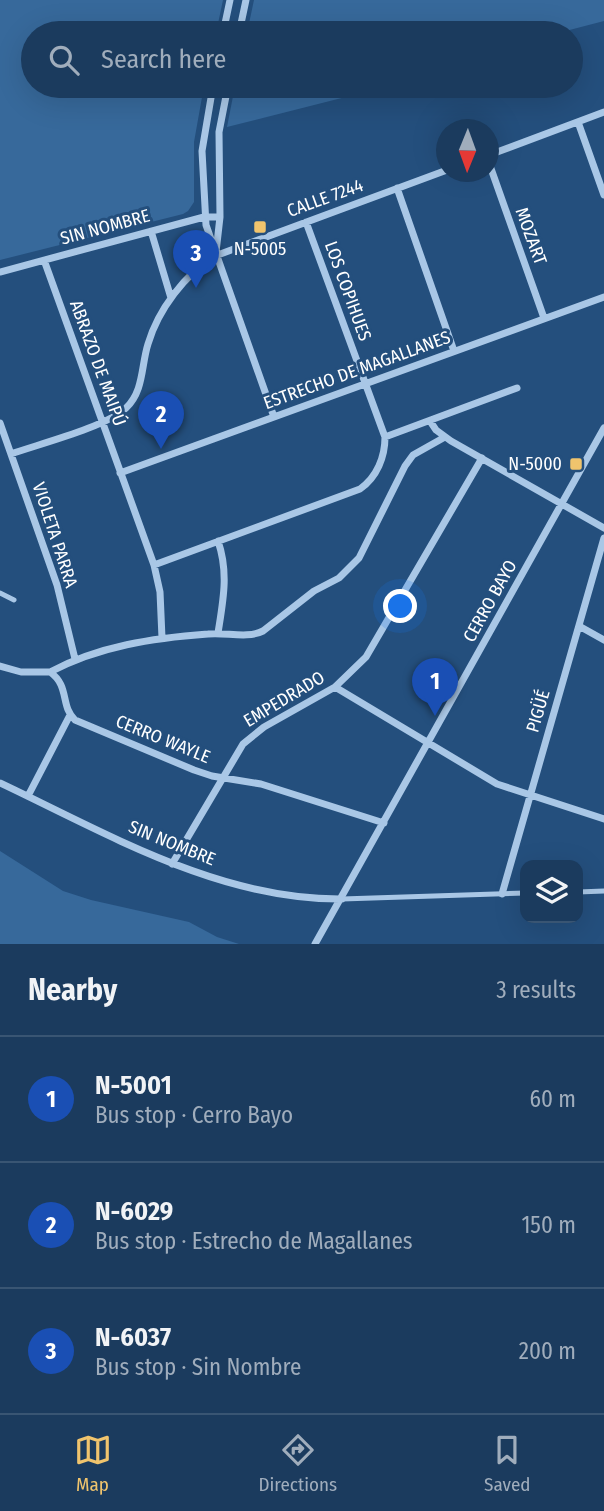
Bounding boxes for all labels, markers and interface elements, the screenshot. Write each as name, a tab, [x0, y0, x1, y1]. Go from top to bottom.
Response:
search box	[21, 21, 583, 98]
icon: search	[45, 41, 83, 79]
text: Search here	[101, 44, 226, 75]
north arrow	[436, 119, 499, 182]
street label: CALLE 7244	[284, 174, 366, 222]
street label: SIN NOMBRE	[58, 204, 152, 250]
street label: MOZART	[511, 204, 552, 268]
marker: N-5005	[252, 219, 268, 235]
pin: 3	[173, 230, 219, 288]
place label: N-5005	[234, 238, 286, 260]
street label: LOS COPIHUES	[320, 238, 376, 344]
street label: ABRAZO DE MAIPÚ	[65, 297, 132, 429]
street label: ESTRECHO DE MAGALLANES	[261, 326, 454, 414]
pin: 2	[138, 391, 184, 449]
place label: N-5000	[508, 453, 562, 475]
marker: N-5000	[568, 456, 584, 472]
street label: VIOLETA PARRA	[28, 479, 83, 591]
street label: CERRO BAYO	[458, 556, 522, 646]
your location	[383, 589, 417, 623]
pin: 1	[412, 658, 458, 716]
street label: EMPEDRADO	[240, 666, 328, 732]
street label: PIGÜÉ	[520, 687, 555, 735]
street label: CERRO WAYLE	[113, 710, 213, 768]
street label: SIN NOMBRE	[125, 816, 219, 870]
map controls	[520, 860, 583, 923]
button: layers	[520, 860, 583, 923]
text: Nearby	[28, 972, 117, 1008]
text: 3 results	[496, 976, 576, 1004]
text: N-5001	[95, 1070, 172, 1101]
text: 1	[46, 1085, 56, 1113]
text: 60 m	[530, 1085, 576, 1113]
text: Bus stop · Cerro Bayo	[95, 1101, 293, 1129]
text: N-6029	[95, 1196, 173, 1227]
text: 2	[46, 1211, 56, 1239]
text: 150 m	[521, 1211, 576, 1239]
text: Bus stop · Estrecho de Magallanes	[95, 1227, 413, 1255]
text: N-6037	[95, 1322, 171, 1353]
text: 3	[46, 1337, 56, 1365]
text: 200 m	[519, 1337, 576, 1365]
text: Bus stop · Sin Nombre	[95, 1353, 301, 1381]
tab: Map	[74, 1431, 112, 1496]
tab: Directions	[259, 1431, 337, 1496]
tab: Saved	[484, 1431, 530, 1496]

